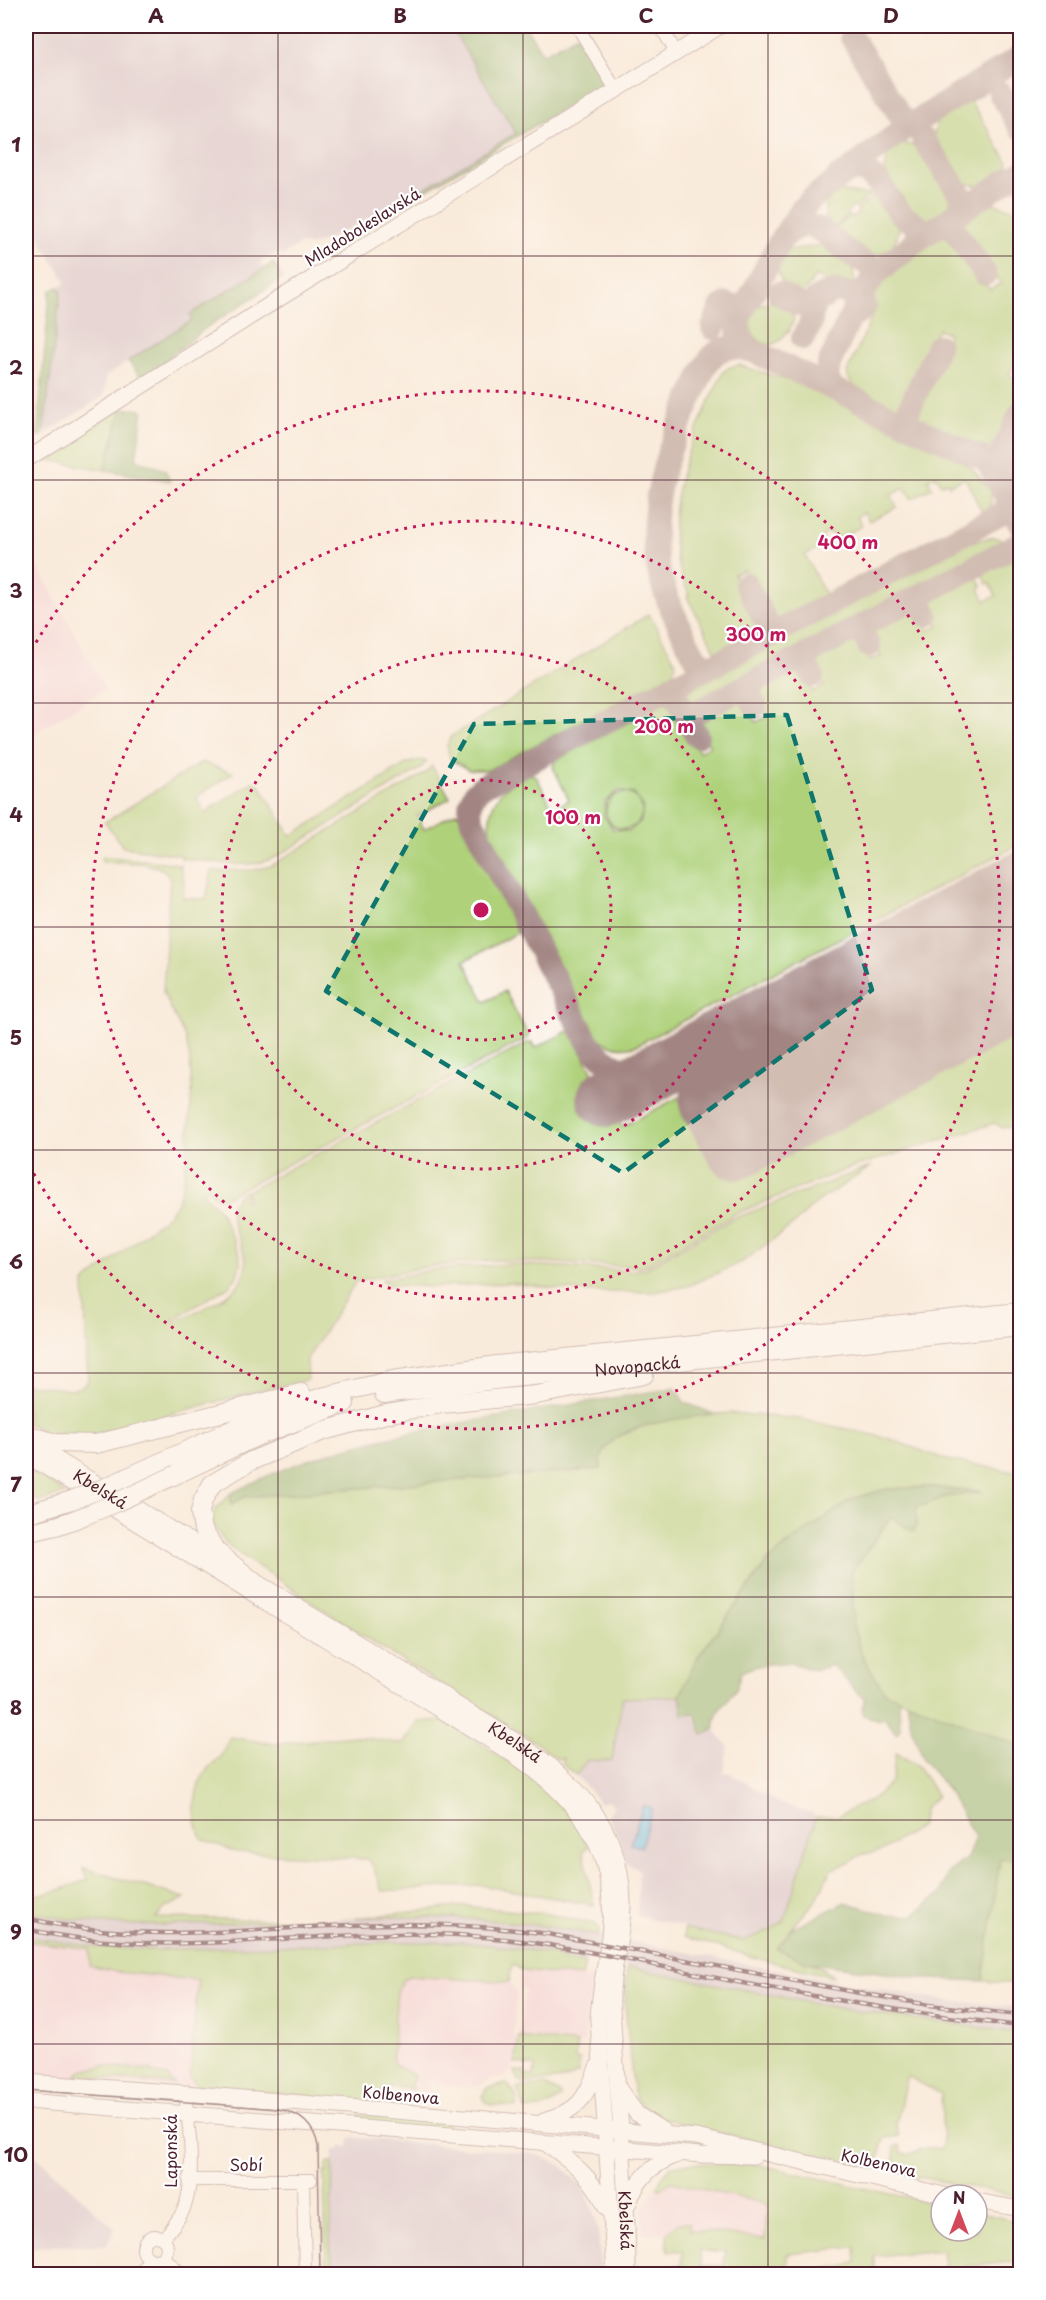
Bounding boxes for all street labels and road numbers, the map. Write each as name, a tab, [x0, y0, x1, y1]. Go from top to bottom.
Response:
street label: Mladoboleslavská	[299, 181, 425, 271]
street label: Novopacká	[593, 1349, 681, 1382]
street label: Kbelská	[69, 1462, 133, 1514]
street label: Kbelská	[484, 1715, 548, 1768]
street label: Kolbenova	[362, 2079, 441, 2109]
street label: Laponská	[158, 2114, 182, 2188]
street label: Kolbenova	[839, 2142, 919, 2182]
street label: Sobí	[229, 2152, 263, 2176]
street label: Kbelská	[613, 2190, 640, 2250]

